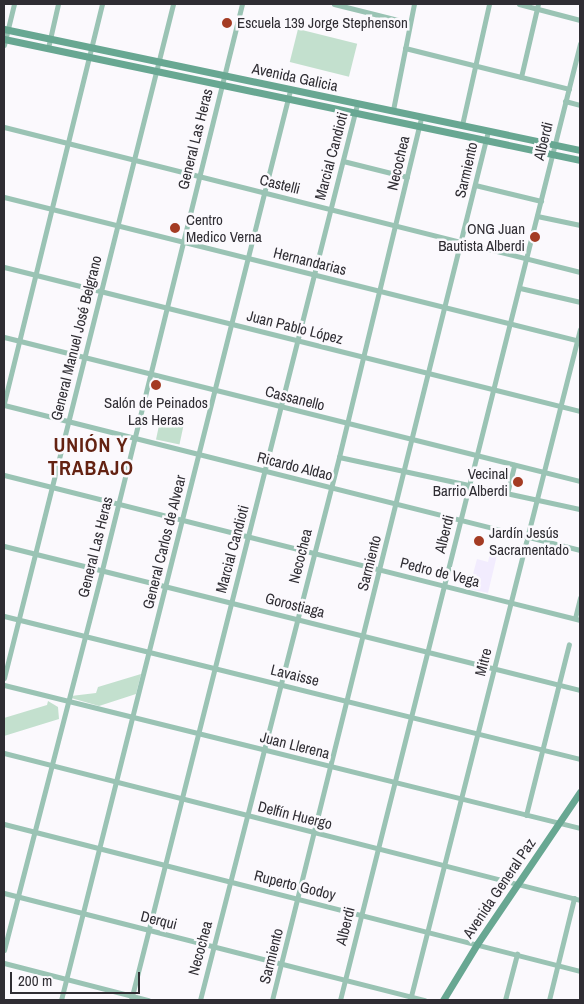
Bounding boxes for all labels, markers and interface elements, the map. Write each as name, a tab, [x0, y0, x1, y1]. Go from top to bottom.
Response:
place label: Escuela 139 Jorge Stephenson	[237, 14, 408, 32]
marker: Escuela 139 Jorge Stephenson	[221, 17, 233, 29]
street label: Avenida Galicia	[250, 59, 340, 95]
street label: General Las Heras	[174, 87, 216, 191]
street label: Marcial Candioti	[311, 110, 351, 202]
street label: Alberdi	[530, 120, 556, 162]
street label: Necochea	[383, 134, 413, 192]
street label: Sarmiento	[451, 140, 481, 200]
street label: Castelli	[258, 170, 302, 198]
place label: Centro Medico Verna	[186, 210, 262, 245]
place label: ONG Juan Bautista Alberdi	[437, 219, 525, 254]
marker: Centro Medico Verna	[168, 221, 182, 235]
marker: ONG Juan Bautista Alberdi	[529, 231, 541, 243]
street label: Hernandarias	[272, 243, 348, 279]
street label: General Manuel José Belgrano	[47, 254, 105, 422]
street label: Juan Pablo López	[245, 306, 345, 348]
marker: Salón de Peinados Las Heras	[150, 379, 162, 391]
street label: Cassanello	[263, 382, 327, 414]
place label: Salón de Peinados Las Heras	[104, 393, 208, 428]
district label: UNIÓN Y TRABAJO	[47, 433, 135, 480]
street label: Ricardo Aldao	[255, 448, 335, 484]
place label: Vecinal Barrio Alberdi	[432, 464, 508, 499]
street label: General Carlos de Alvear	[139, 473, 189, 611]
marker: Vecinal Barrio Alberdi	[512, 476, 524, 488]
street label: General Las Heras	[74, 495, 116, 599]
street label: Marcial Candioti	[212, 503, 252, 595]
street label: Alberdi	[431, 513, 457, 555]
place label: Jardín Jesús Sacramentado	[489, 523, 569, 558]
street label: Necochea	[285, 527, 315, 585]
street label: Sarmiento	[353, 533, 385, 593]
marker: Jardín Jesús Sacramentado	[473, 535, 485, 547]
street label: Pedro de Vega	[398, 553, 482, 591]
street label: Gorostiaga	[263, 589, 327, 621]
street label: Mitre	[471, 646, 495, 678]
street label: Lavaisse	[269, 660, 321, 690]
street label: Juan Llerena	[258, 728, 332, 762]
street label: Delfín Huergo	[256, 797, 334, 833]
street label: Avenida General Paz	[459, 835, 539, 941]
street label: Ruperto Godoy	[252, 866, 338, 904]
street label: Alberdi	[332, 905, 358, 947]
street label: Derqui	[139, 907, 179, 933]
street label: Necochea	[184, 919, 216, 977]
street label: Sarmiento	[255, 926, 287, 986]
scale bar	[12, 962, 142, 994]
text: 200 m	[18, 970, 52, 991]

